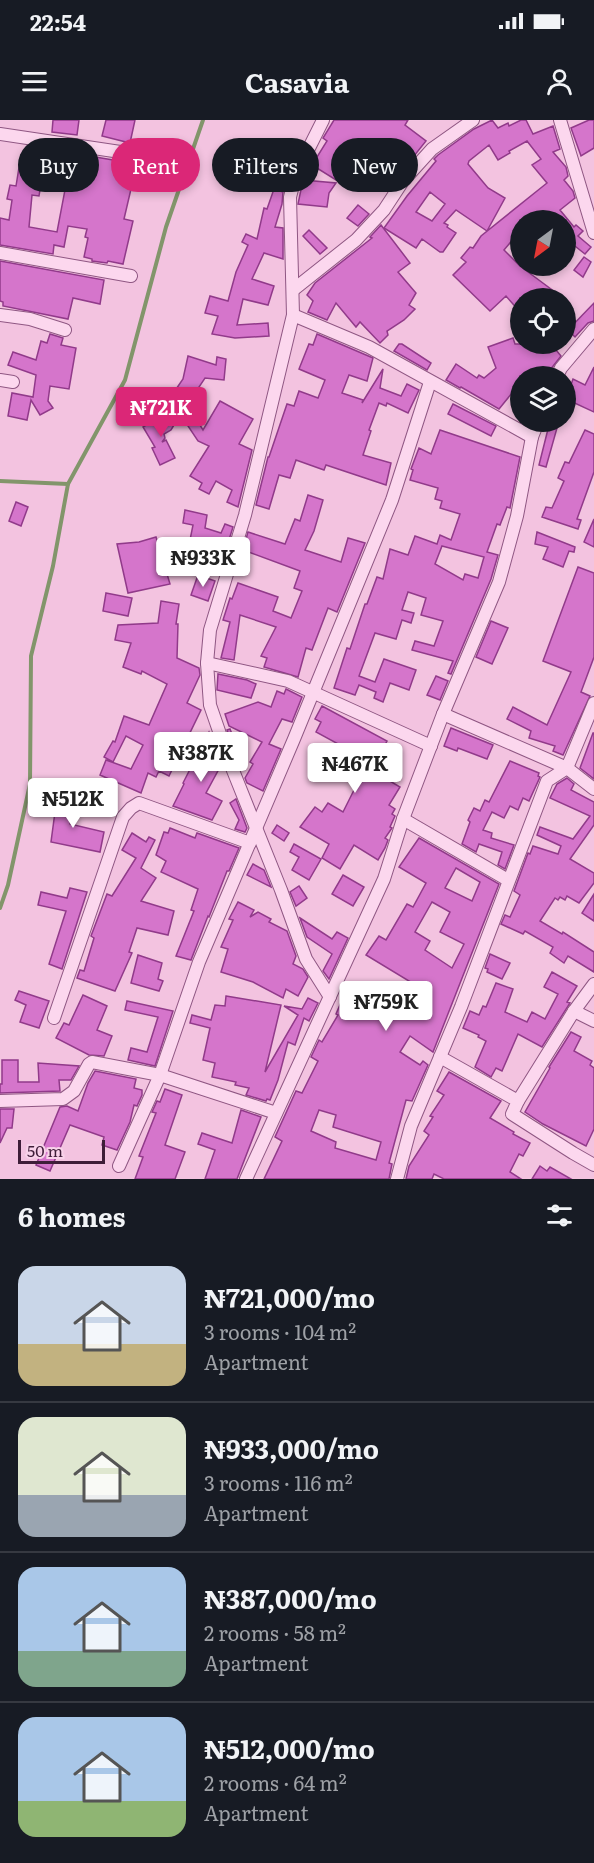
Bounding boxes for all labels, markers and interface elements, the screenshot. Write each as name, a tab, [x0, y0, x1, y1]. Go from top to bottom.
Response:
text: 22:54	[30, 5, 86, 38]
text: Casavia	[245, 61, 349, 101]
icon: menu	[18, 65, 51, 98]
icon: person	[543, 65, 576, 98]
chip: Buy	[18, 138, 99, 192]
chip: Rent	[111, 138, 200, 192]
chip: Filters	[212, 138, 319, 192]
chip: New	[331, 138, 418, 192]
north arrow	[510, 210, 576, 276]
map controls	[510, 210, 576, 432]
button: locate	[510, 288, 576, 354]
button: layers	[510, 366, 576, 432]
pin: ₦721K	[119, 387, 203, 438]
text: ₦721K	[130, 391, 192, 421]
pin: ₦933K	[161, 537, 245, 588]
text: ₦933K	[170, 541, 236, 571]
pin: ₦387K	[159, 732, 243, 783]
text: ₦387K	[168, 736, 234, 766]
pin: ₦467K	[313, 743, 397, 794]
text: ₦467K	[322, 747, 388, 777]
pin: ₦512K	[31, 778, 115, 829]
text: ₦512K	[42, 782, 104, 812]
pin: ₦759K	[344, 981, 428, 1032]
text: ₦759K	[353, 985, 419, 1015]
scale bar	[18, 1137, 105, 1164]
text: 50 m	[27, 1138, 63, 1162]
text: 6 homes	[18, 1196, 125, 1235]
icon: filters	[543, 1199, 576, 1232]
text: ₦721,000/mo	[204, 1277, 375, 1316]
icon: home	[66, 1290, 138, 1362]
text: 3 rooms · 104 m²	[204, 1316, 356, 1346]
text: Apartment	[204, 1346, 309, 1376]
text: ₦933,000/mo	[204, 1428, 379, 1467]
icon: home	[66, 1441, 138, 1513]
text: 3 rooms · 116 m²	[204, 1467, 353, 1497]
text: Apartment	[204, 1497, 309, 1527]
text: ₦387,000/mo	[204, 1578, 377, 1617]
icon: home	[66, 1591, 138, 1663]
text: 2 rooms · 58 m²	[204, 1617, 346, 1647]
text: Apartment	[204, 1647, 309, 1677]
text: ₦512,000/mo	[204, 1728, 375, 1767]
icon: home	[66, 1741, 138, 1813]
text: 2 rooms · 64 m²	[204, 1767, 347, 1797]
text: Apartment	[204, 1797, 309, 1827]

